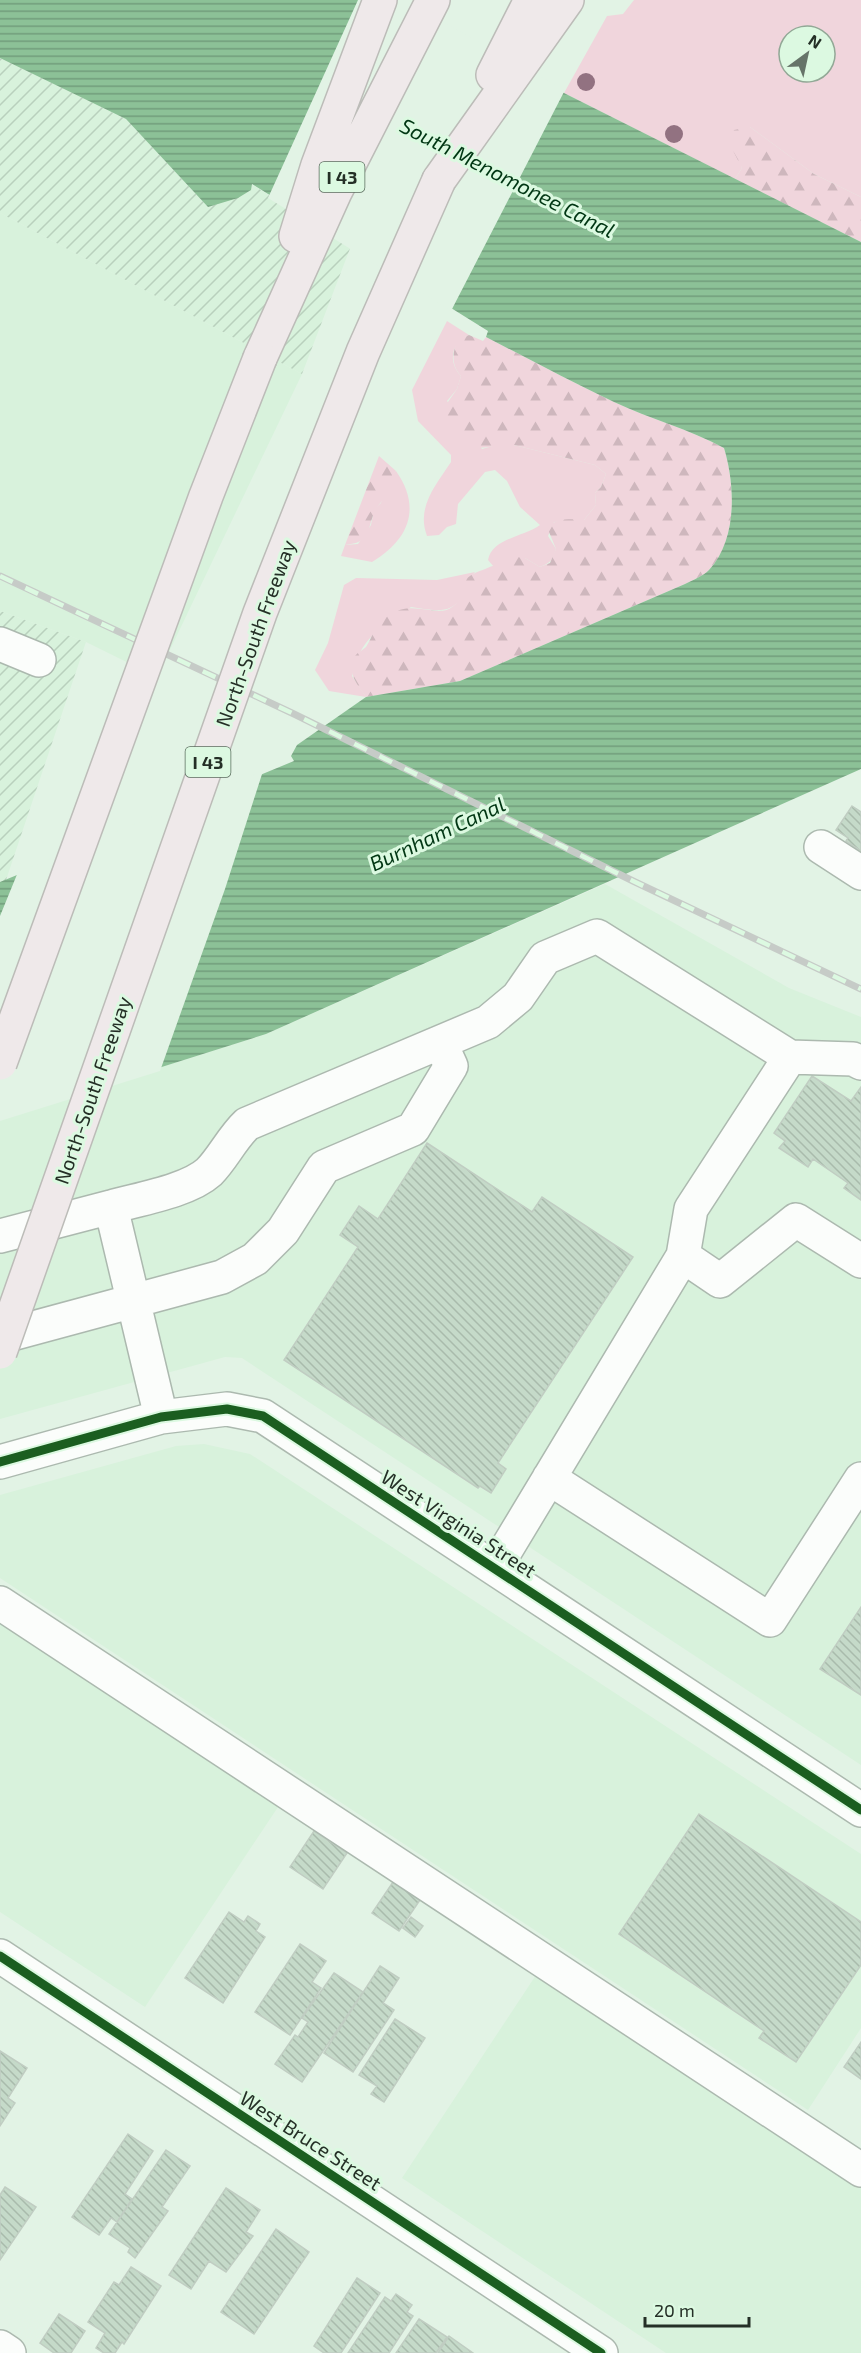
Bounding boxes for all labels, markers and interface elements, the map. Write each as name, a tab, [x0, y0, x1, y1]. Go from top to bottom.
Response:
north arrow	[777, 24, 837, 84]
text: N	[805, 30, 825, 52]
water label: South Menomonee Canal	[396, 112, 620, 242]
road number: I 43	[320, 162, 364, 192]
street label: North-South Freeway	[210, 536, 300, 730]
road number: I 43	[186, 747, 230, 777]
water label: Burnham Canal	[365, 791, 509, 875]
street label: North-South Freeway	[49, 993, 136, 1187]
street label: West Virginia Street	[377, 1464, 541, 1582]
street label: West Bruce Street	[236, 2085, 387, 2195]
scale bar	[645, 2290, 748, 2328]
text: 20 m	[654, 2299, 695, 2321]

